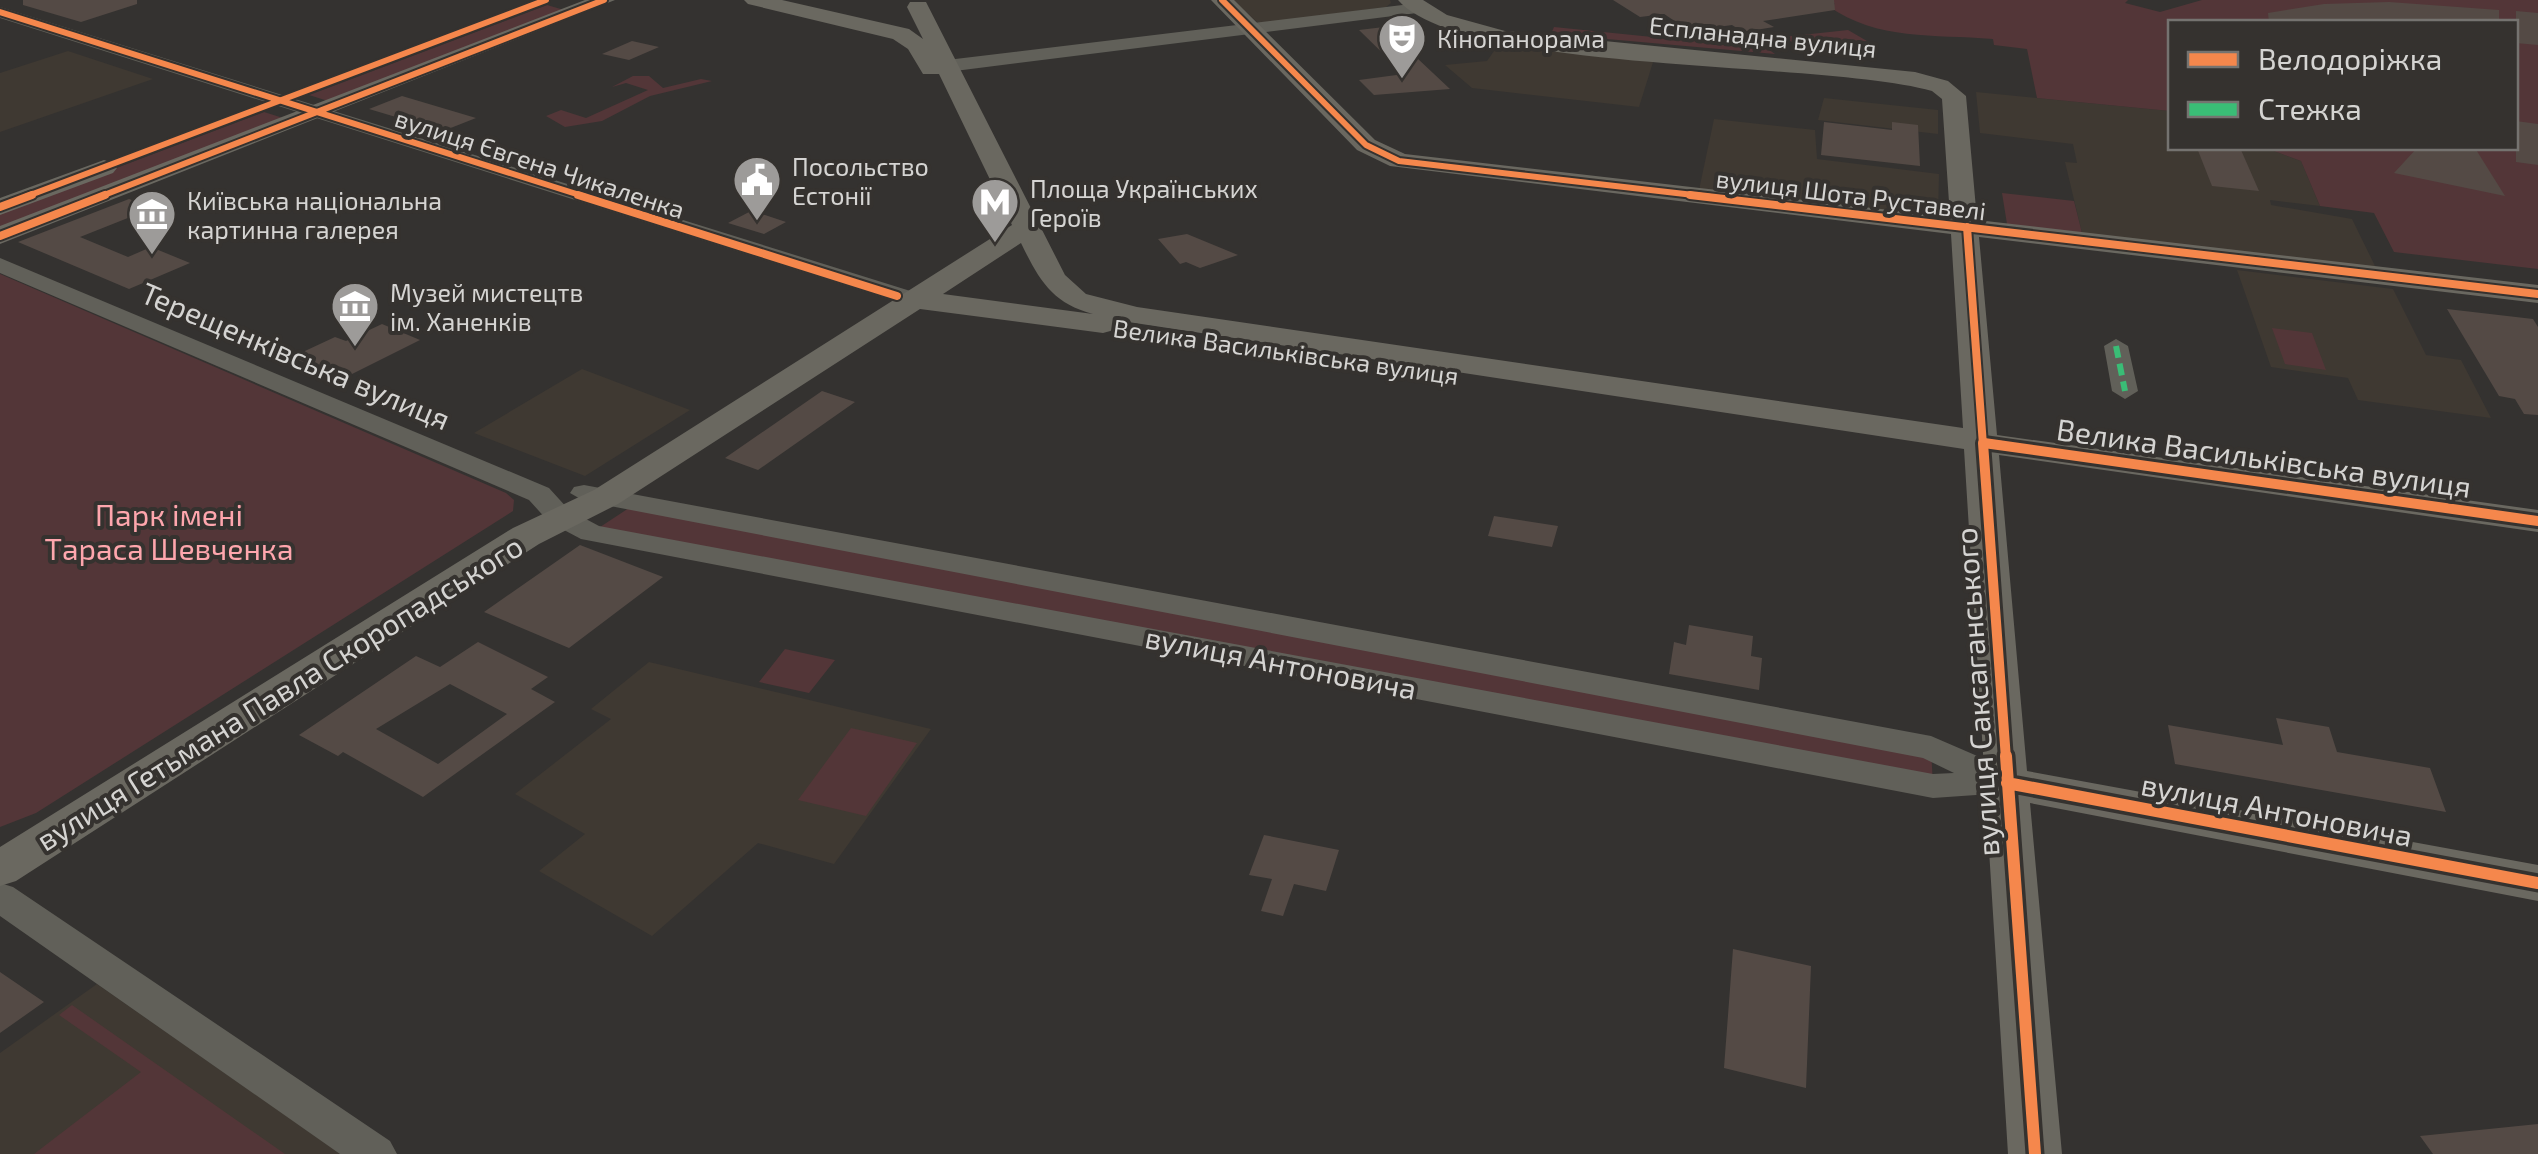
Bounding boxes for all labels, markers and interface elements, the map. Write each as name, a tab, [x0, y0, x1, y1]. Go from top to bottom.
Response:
street label: Еспланадна вулиця	[1648, 9, 1878, 64]
theatre icon: Кінопанорама	[1376, 12, 1428, 80]
legend	[2168, 20, 2518, 150]
place label: Кінопанорама	[1437, 23, 1605, 53]
text: Велодоріжка	[2258, 40, 2442, 76]
text: Стежка	[2258, 90, 2362, 126]
street label: вулиця Євгена Чикаленка	[391, 102, 689, 225]
place label: Посольство Естонії	[792, 151, 929, 210]
public building icon: Посольство Естонії	[731, 154, 783, 222]
street label: вулиця Шота Руставелі	[1714, 163, 1988, 226]
place label: Площа Українських Героїв	[1030, 173, 1258, 232]
metro station icon: Площа Українських Героїв	[969, 176, 1021, 244]
place label: Київська національна картинна галерея	[187, 185, 442, 244]
museum icon: Київська національна картинна галерея	[126, 188, 178, 256]
street label: Терещенківська вулиця	[136, 274, 456, 437]
place label: Музей мистецтв ім. Ханенків	[390, 277, 583, 336]
museum icon: Музей мистецтв ім. Ханенків	[329, 280, 381, 348]
street label: Велика Васильківська вулиця	[1111, 312, 1461, 391]
street label: Велика Васильківська вулиця	[2054, 410, 2474, 505]
park label: Парк імені Тараса Шевченка	[45, 496, 294, 566]
street label: вулиця Саксаганського	[1947, 526, 2006, 858]
street label: вулиця Гетьмана Павла Скоропадського	[29, 527, 529, 858]
street label: вулиця Антоновича	[1142, 618, 1420, 707]
street label: вулиця Антоновича	[2138, 765, 2416, 854]

